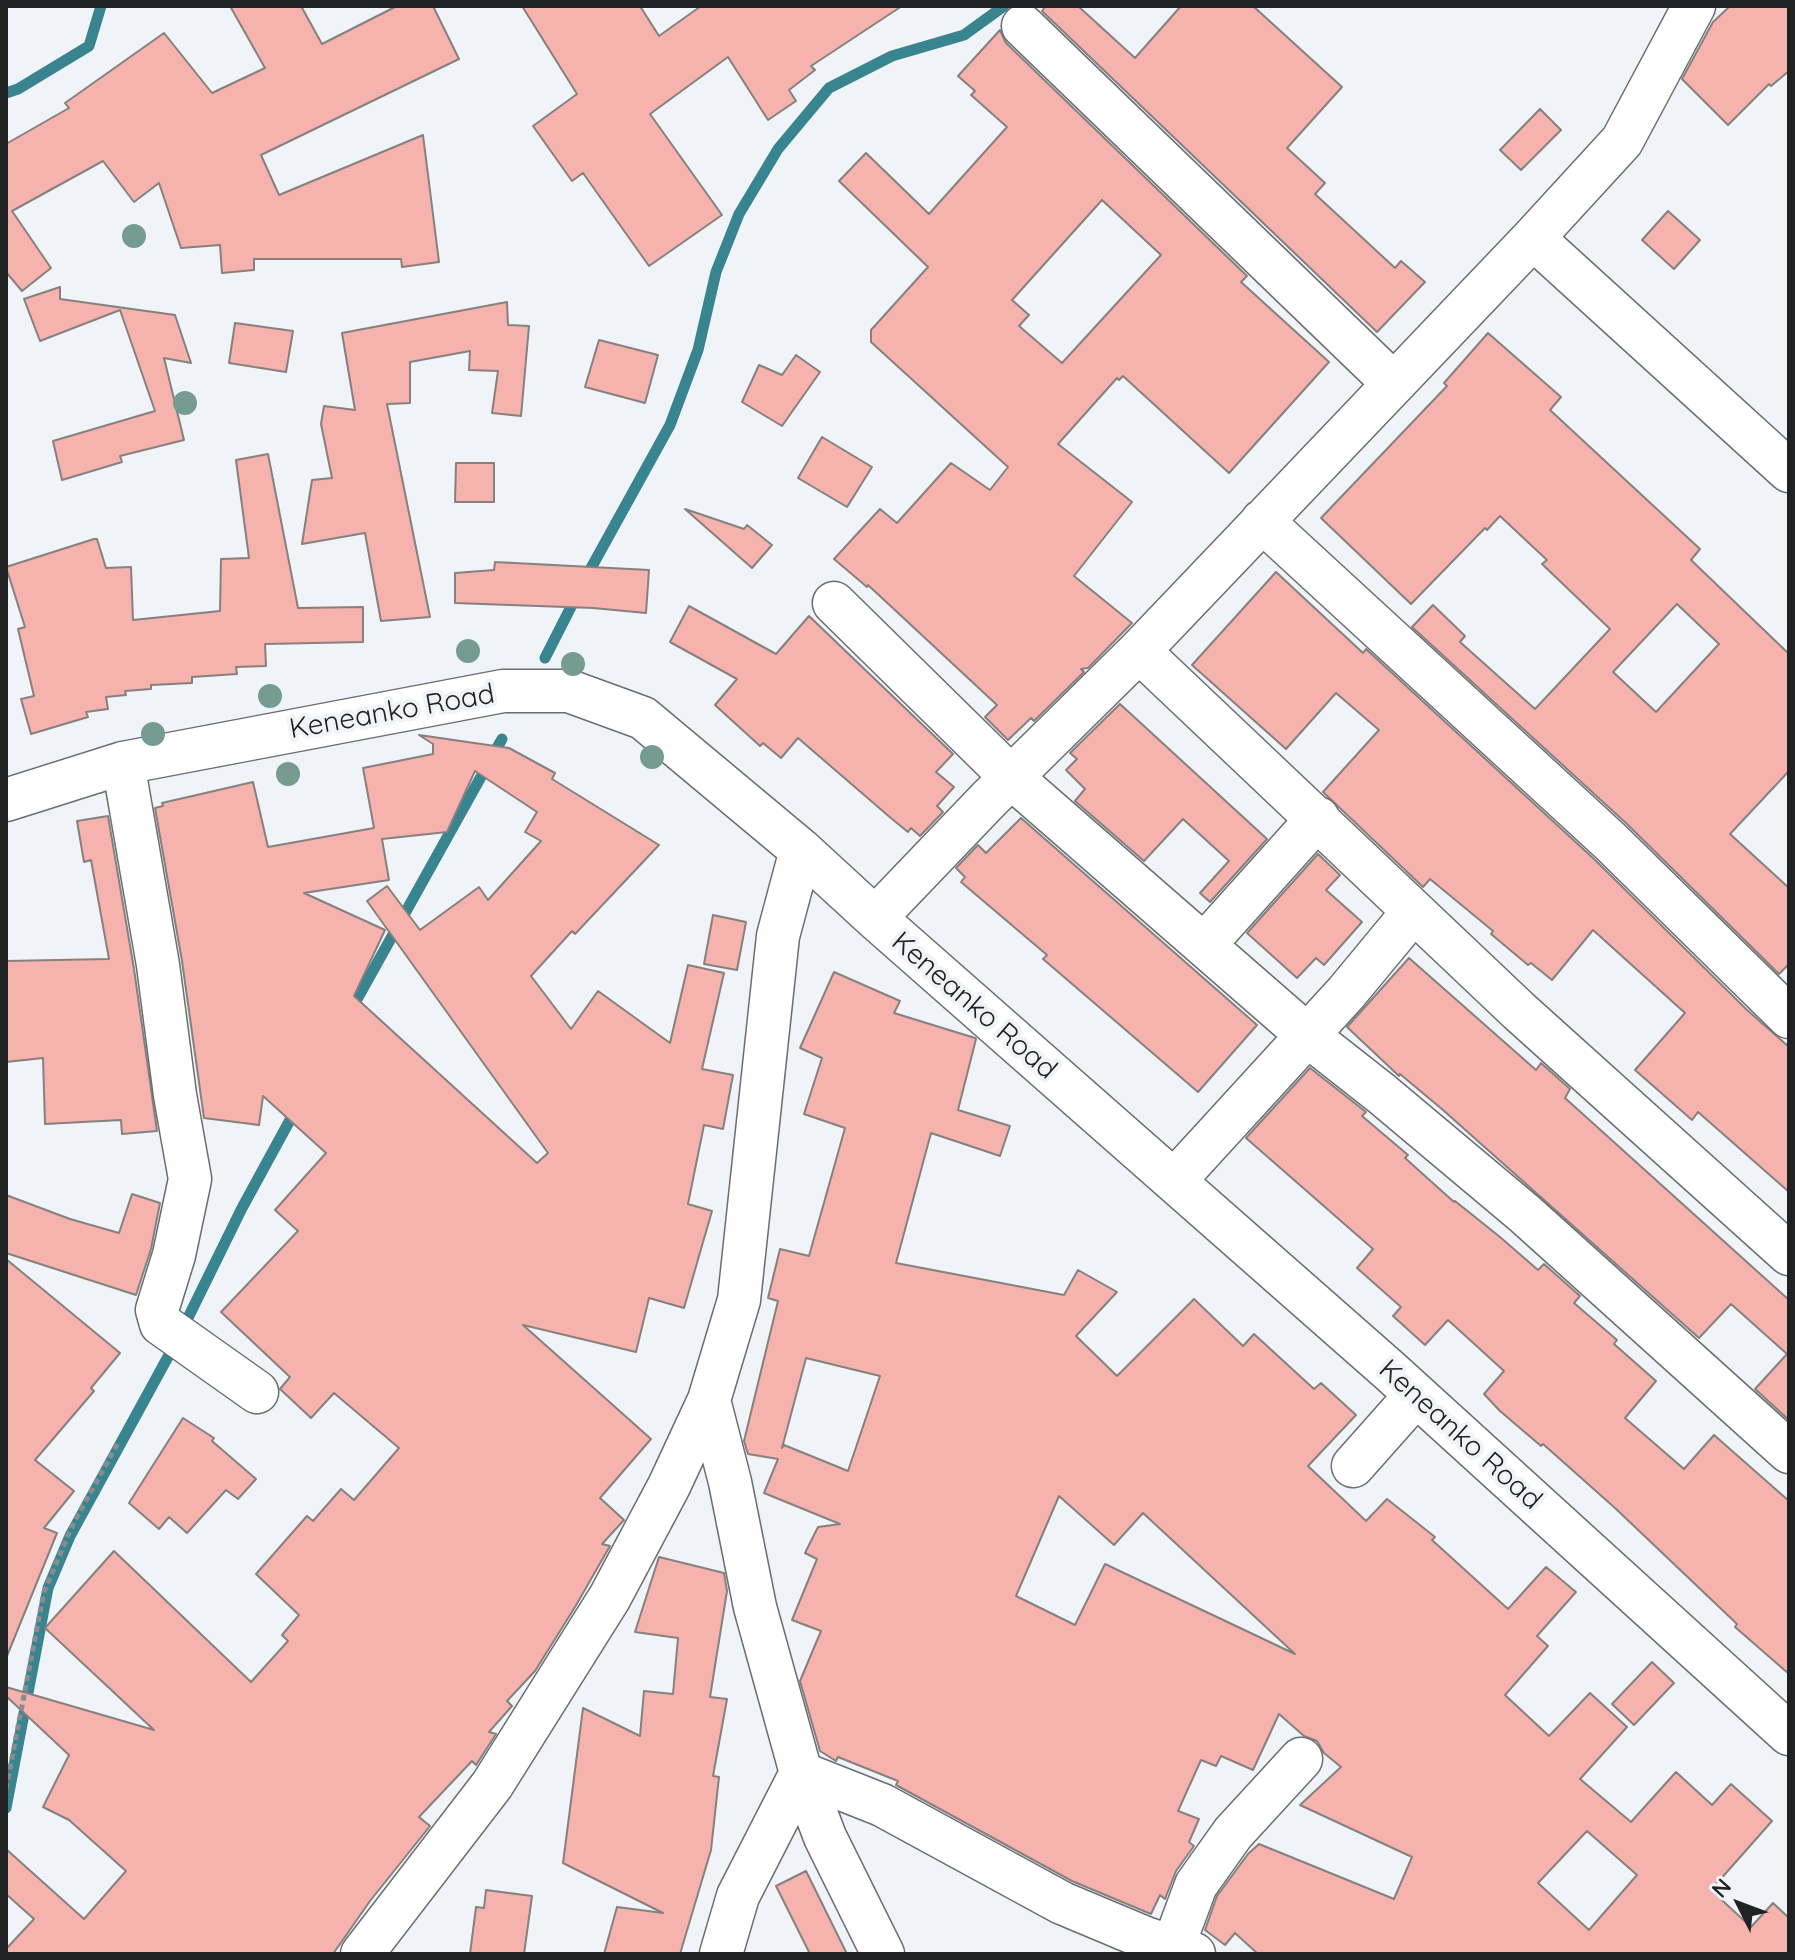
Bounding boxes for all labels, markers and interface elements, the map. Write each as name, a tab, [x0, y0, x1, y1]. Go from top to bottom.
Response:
street label: Keneanko Road	[287, 677, 497, 747]
street label: Keneanko Road	[885, 925, 1063, 1087]
street label: Keneanko Road	[1372, 1353, 1548, 1517]
north arrow	[1699, 1864, 1779, 1944]
text: N	[1705, 1873, 1737, 1903]

